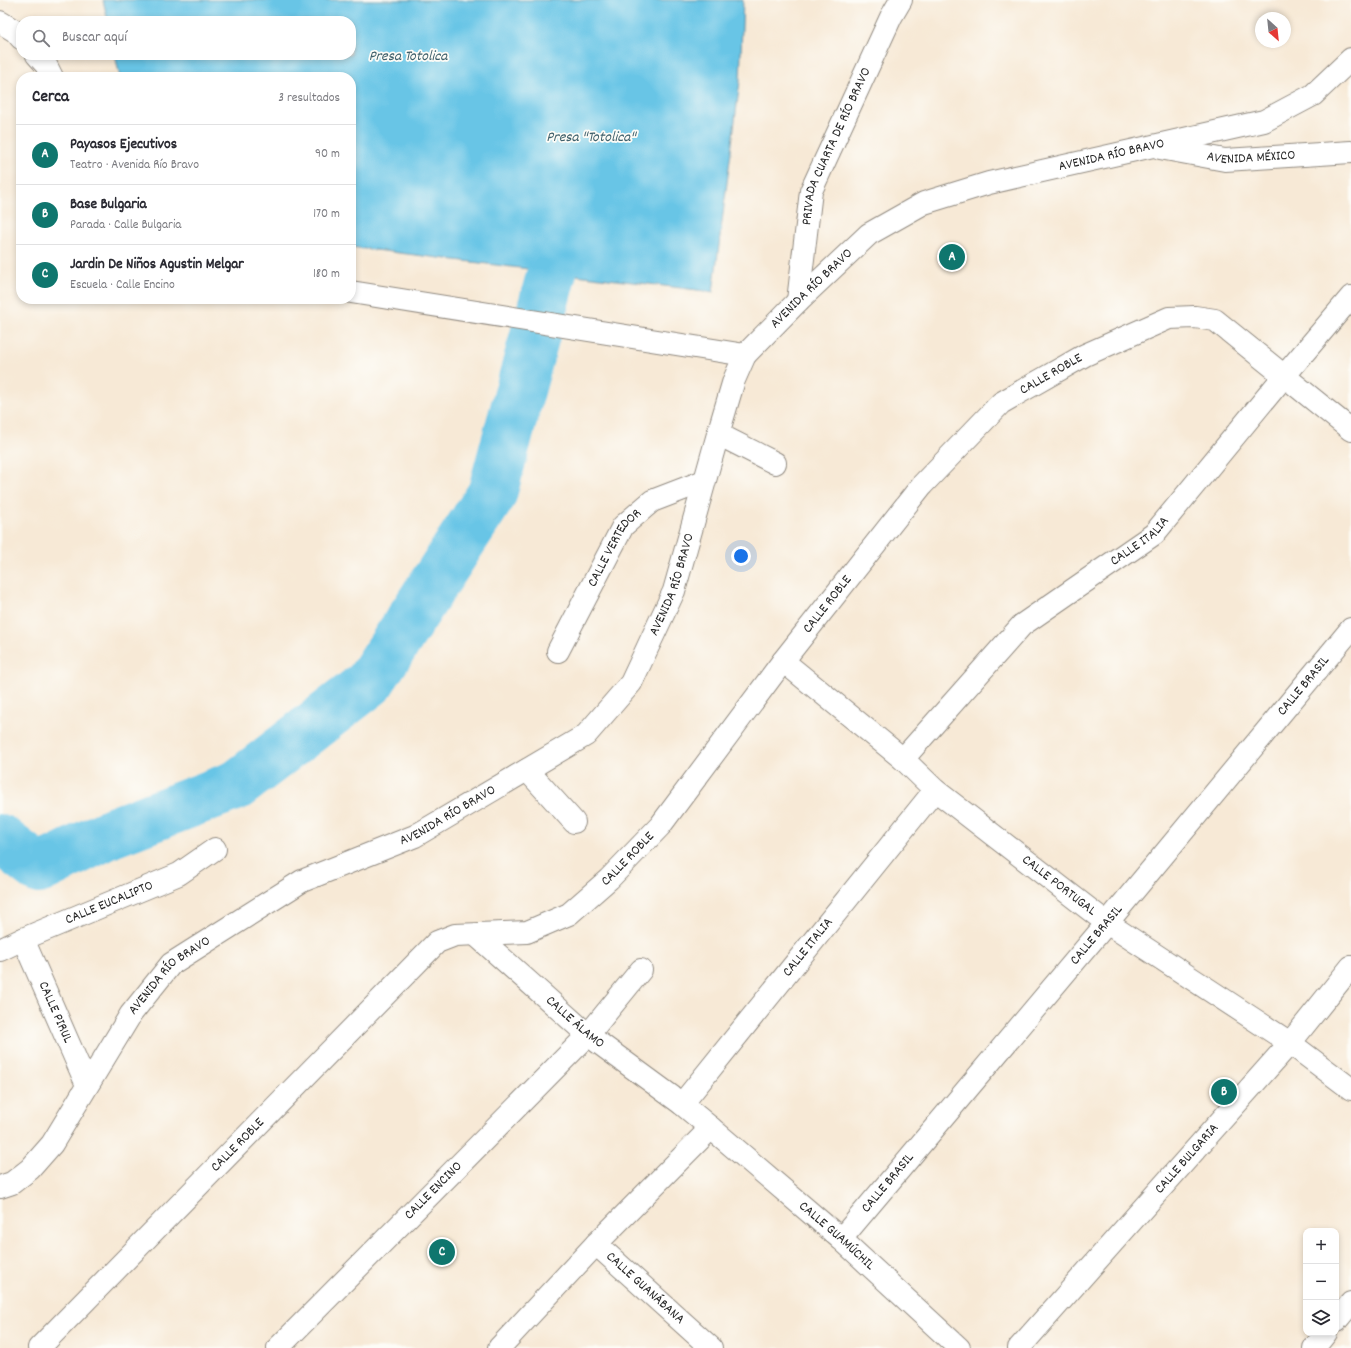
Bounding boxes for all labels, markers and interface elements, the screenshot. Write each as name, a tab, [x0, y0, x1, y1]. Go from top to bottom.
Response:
north arrow	[1255, 12, 1291, 48]
search box	[16, 16, 356, 60]
icon: search	[30, 27, 52, 49]
text: Buscar aquí	[62, 27, 127, 49]
water label: Presa Totolica	[369, 46, 448, 68]
street label: PRIVADA CUARTA DE RÍO BRAVO	[797, 64, 876, 226]
text: Cerca	[32, 86, 69, 110]
text: 3 resultados	[278, 89, 340, 108]
water label: Presa "Totolica"	[546, 127, 637, 149]
text: Payasos Ejecutivos	[70, 134, 177, 156]
street label: AVENIDA RÍO BRAVO	[1057, 134, 1166, 177]
text: A	[41, 145, 49, 164]
text: 90 m	[315, 145, 340, 164]
street label: AVENIDA MÉXICO	[1205, 146, 1296, 170]
text: Teatro · Avenida Río Bravo	[70, 156, 199, 175]
text: Base Bulgaria	[70, 194, 147, 216]
text: B	[42, 205, 48, 224]
text: 170 m	[313, 205, 340, 224]
text: Parada · Calle Bulgaria	[70, 216, 181, 235]
pin: A	[939, 242, 965, 272]
street label: AVENIDA RÍO BRAVO	[766, 244, 857, 333]
text: Jardin De Niños Agustin Melgar	[70, 254, 244, 276]
text: C	[42, 265, 48, 284]
text: 180 m	[313, 265, 340, 284]
text: Escuela · Calle Encino	[70, 276, 175, 295]
street label: CALLE ROBLE	[1016, 348, 1087, 400]
street label: CALLE VERTEDOR	[583, 504, 646, 591]
street label: CALLE ITALIA	[1106, 512, 1175, 571]
street label: AVENIDA RÍO BRAVO	[644, 531, 700, 639]
your location	[731, 546, 751, 566]
street label: CALLE ROBLE	[798, 571, 857, 638]
street label: CALLE BRASIL	[1273, 651, 1335, 721]
street label: AVENIDA RÍO BRAVO	[397, 780, 500, 851]
street label: CALLE ROBLE	[597, 827, 660, 891]
street label: CALLE PORTUGAL	[1017, 850, 1101, 921]
street label: CALLE EUCALIPTO	[62, 876, 156, 930]
street label: CALLE BRASIL	[1066, 901, 1128, 970]
street label: CALLE ITALIA	[778, 913, 838, 981]
street label: AVENIDA RÍO BRAVO	[124, 931, 214, 1019]
street label: CALLE PIRUL	[33, 978, 78, 1047]
street label: CALLE ÁLAMO	[541, 991, 609, 1054]
pin: B	[1211, 1077, 1237, 1107]
street label: CALLE ROBLE	[206, 1113, 270, 1177]
street label: CALLE BULGARIA	[1150, 1119, 1224, 1199]
street label: CALLE BRASIL	[857, 1149, 919, 1218]
street label: CALLE ENCINO	[400, 1157, 467, 1225]
street label: CALLE GUAMÚCHIL	[794, 1197, 879, 1275]
map controls	[1303, 1228, 1339, 1336]
button: +	[1303, 1228, 1339, 1264]
pin: C	[429, 1237, 455, 1267]
street label: CALLE GUANÁBANA	[601, 1247, 689, 1330]
button: −	[1303, 1264, 1339, 1300]
button: layers	[1303, 1300, 1339, 1336]

